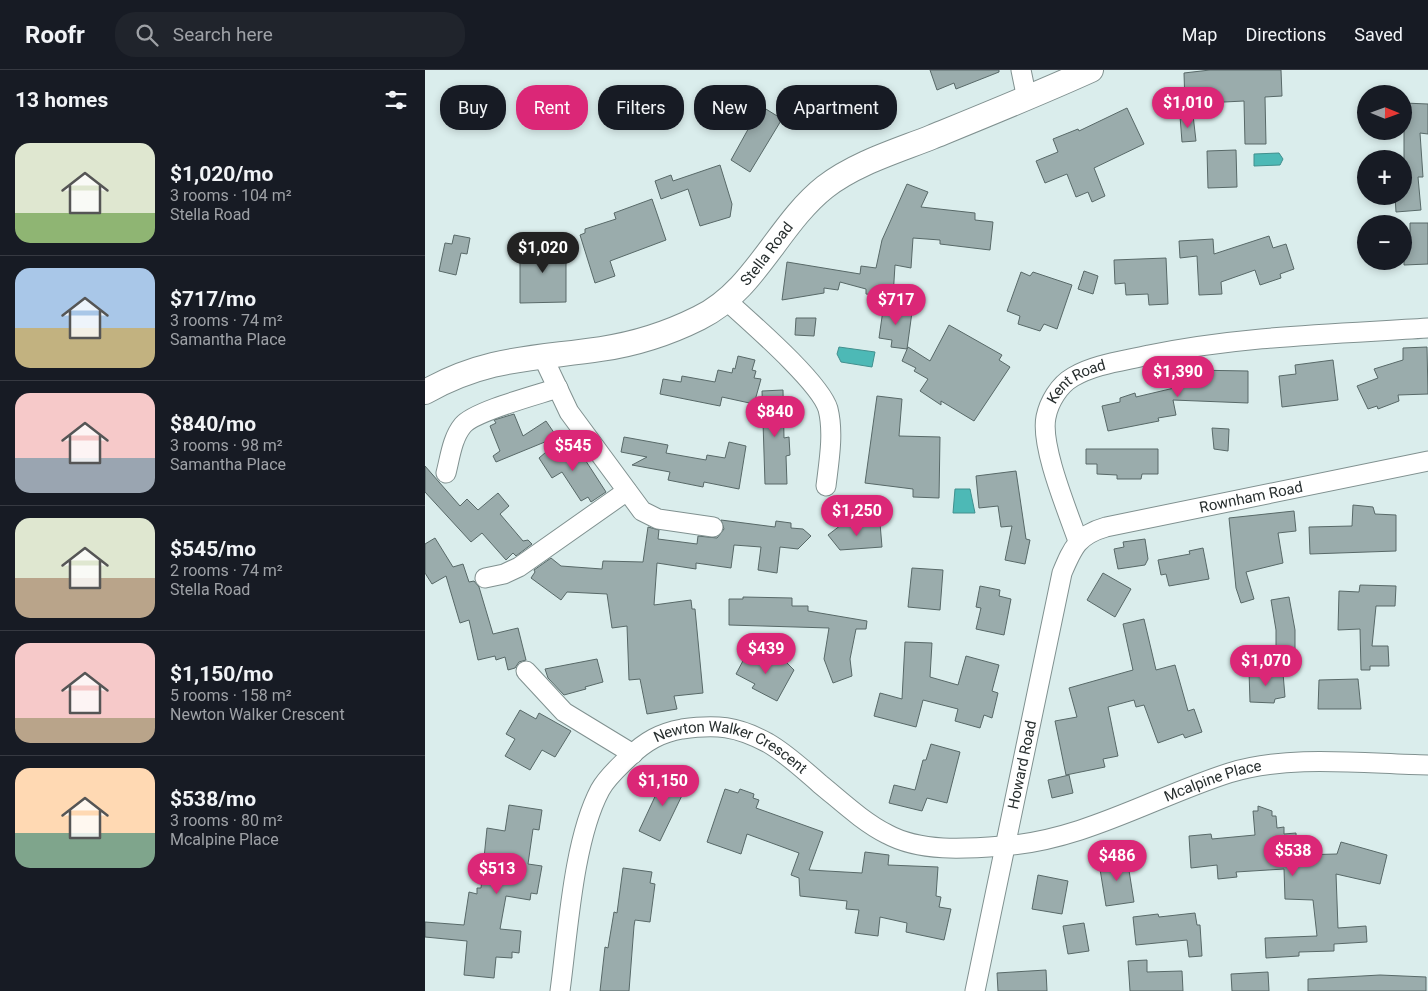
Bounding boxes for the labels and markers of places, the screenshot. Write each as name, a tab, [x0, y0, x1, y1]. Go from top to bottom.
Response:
pin: $1,010	[1147, 87, 1229, 129]
pin: $1,020	[502, 232, 584, 274]
pin: $717	[866, 284, 926, 326]
pin: $1,390	[1137, 356, 1219, 398]
pin: $840	[745, 396, 805, 438]
pin: $545	[543, 430, 603, 472]
pin: $1,250	[816, 494, 898, 537]
pin: $439	[736, 632, 796, 675]
pin: $1,070	[1225, 644, 1307, 687]
pin: $1,150	[622, 764, 704, 807]
pin: $538	[1263, 834, 1323, 877]
pin: $486	[1087, 840, 1147, 882]
pin: $513	[467, 852, 527, 895]

